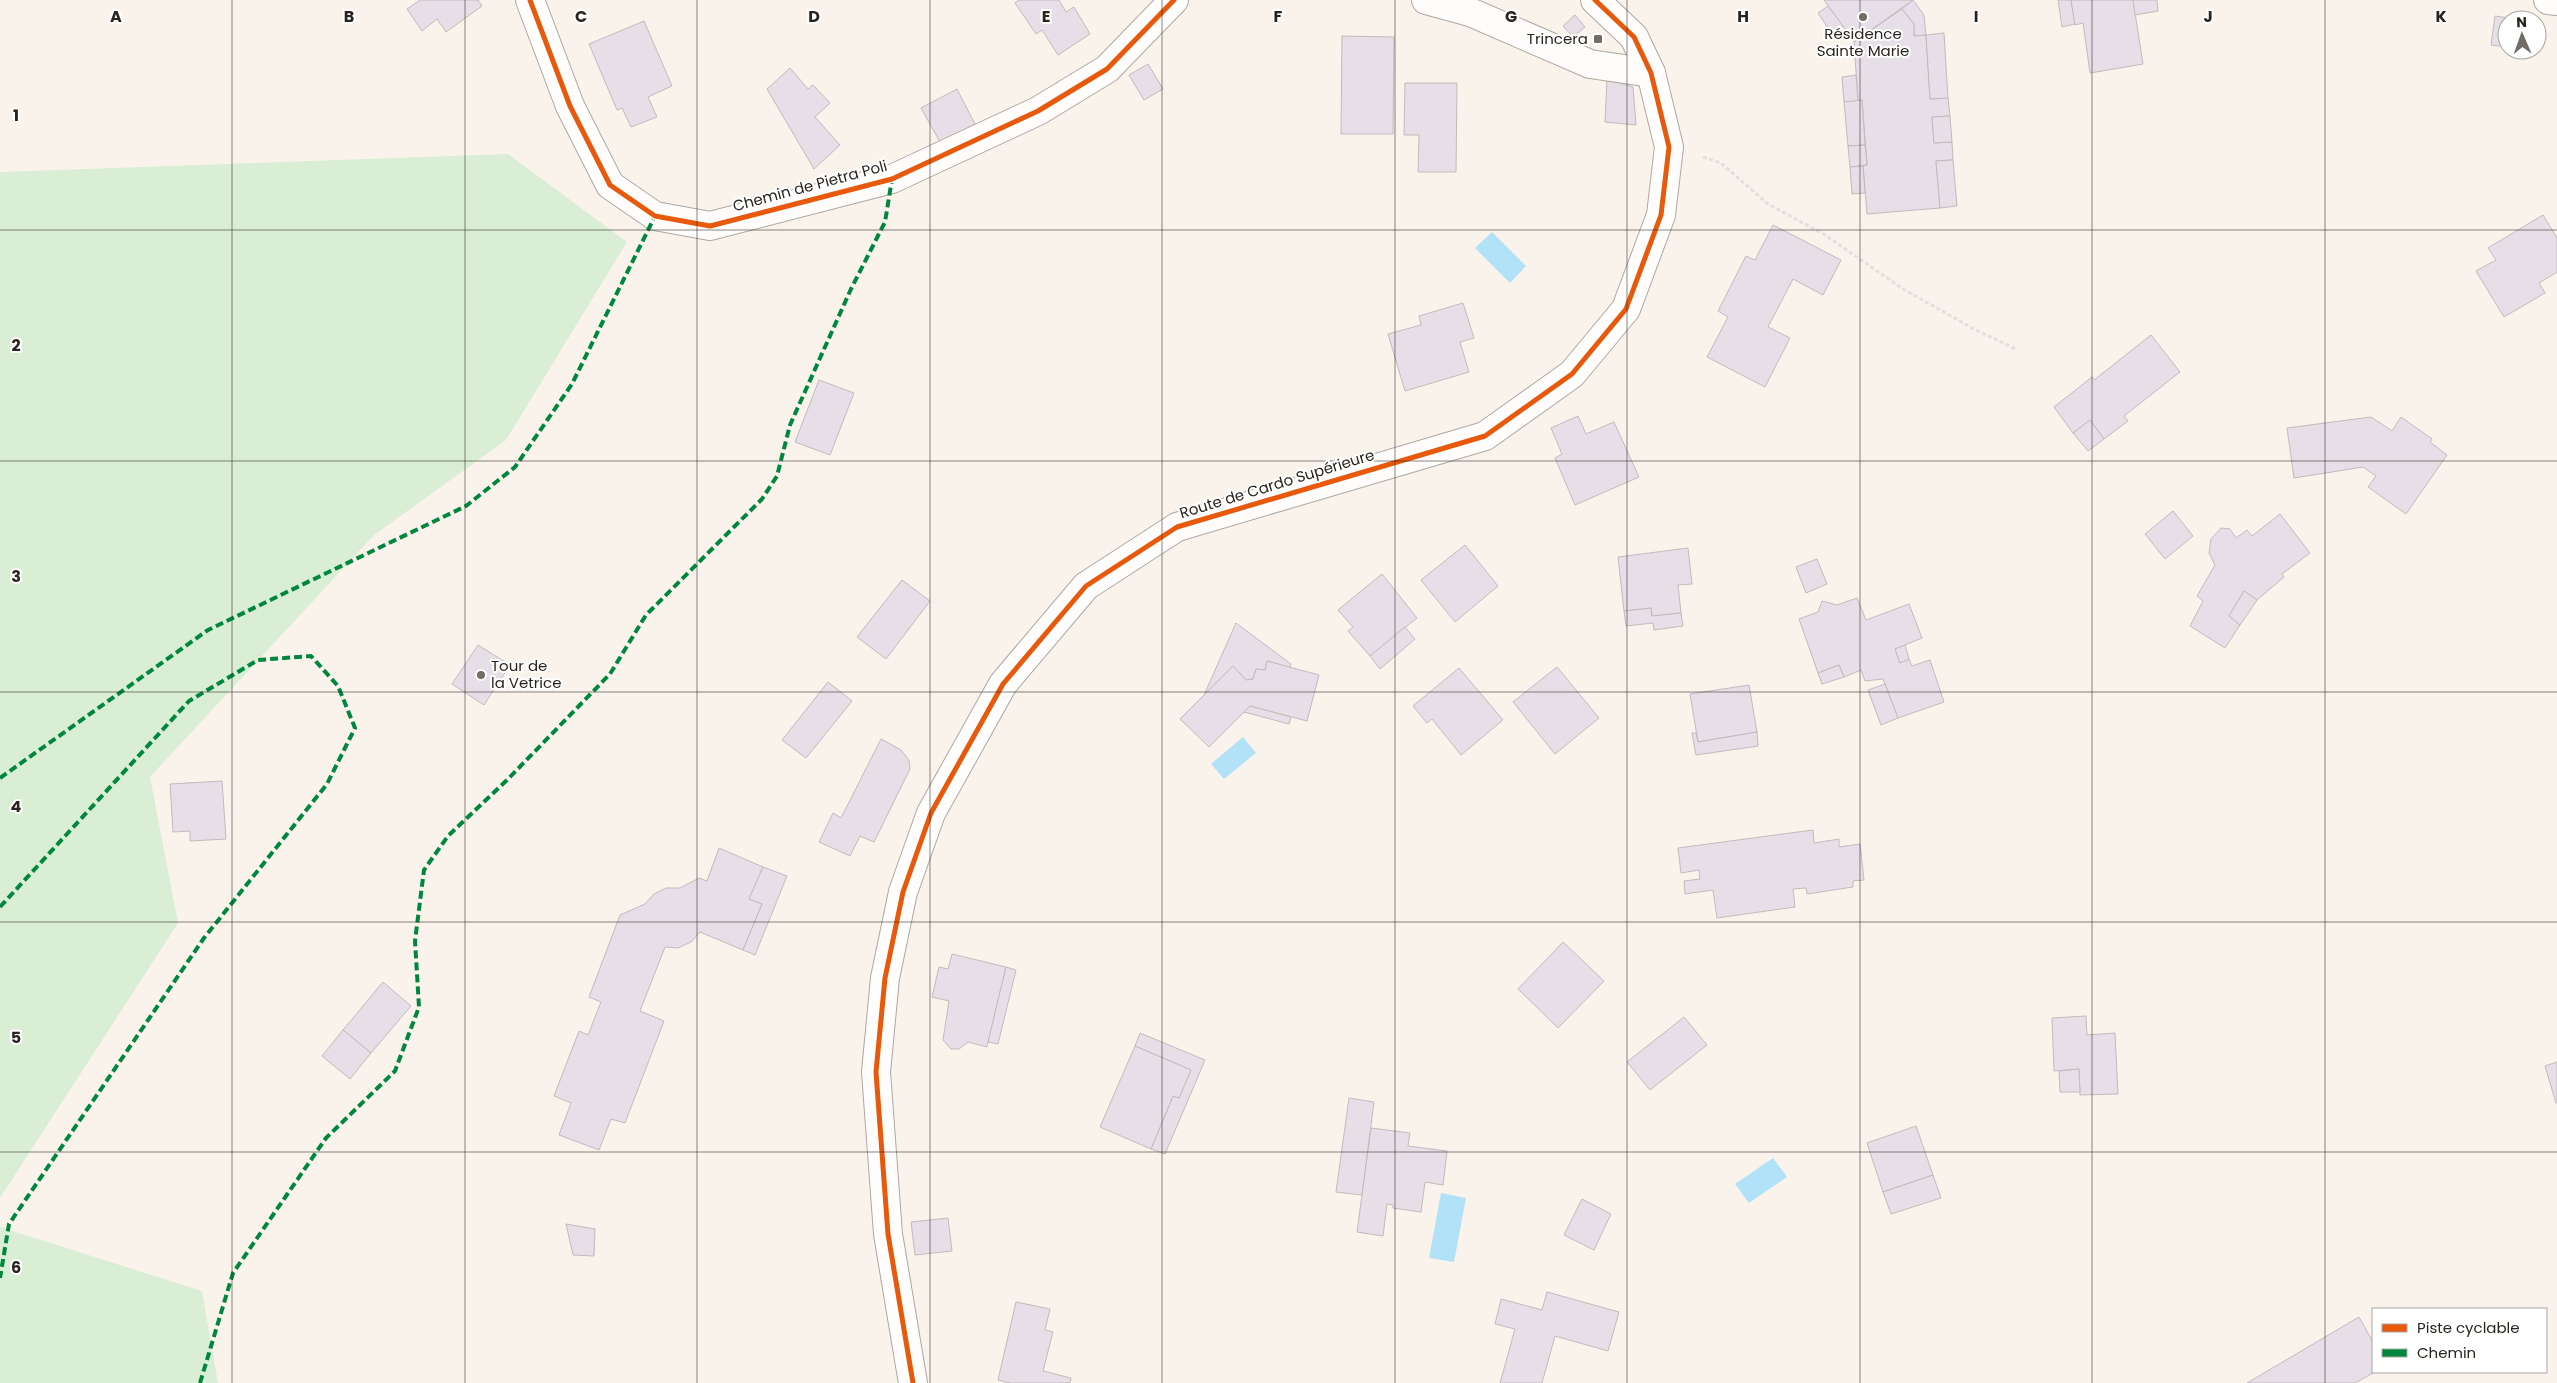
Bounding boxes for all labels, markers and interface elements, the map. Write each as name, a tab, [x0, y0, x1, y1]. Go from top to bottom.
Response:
text: A	[110, 5, 122, 28]
text: B	[344, 5, 354, 28]
text: C	[575, 5, 587, 28]
text: D	[808, 5, 820, 28]
text: E	[1042, 5, 1050, 28]
text: F	[1274, 5, 1283, 28]
text: G	[1505, 5, 1517, 28]
text: H	[1737, 5, 1749, 28]
text: I	[1974, 5, 1978, 28]
text: J	[2203, 5, 2213, 28]
text: K	[2435, 5, 2447, 28]
north arrow	[2497, 10, 2547, 60]
marker: Résidence Sainte Marie	[1857, 11, 1869, 23]
text: N	[2516, 12, 2527, 32]
place label: Résidence Sainte Marie	[1817, 23, 1909, 61]
place label: Trincera	[1527, 28, 1588, 49]
marker: Trincera	[1592, 33, 1604, 45]
text: 1	[13, 104, 19, 127]
street label: Chemin de Pietra Poli	[730, 155, 889, 216]
text: 2	[11, 334, 21, 357]
street label: Route de Cardo Supérieure	[1177, 444, 1377, 523]
text: 3	[11, 565, 21, 588]
place label: Tour de la Vetrice	[491, 655, 561, 693]
marker: Tour de la Vetrice	[475, 669, 487, 681]
text: 4	[11, 795, 22, 818]
text: 5	[11, 1026, 21, 1049]
text: 6	[11, 1256, 21, 1279]
legend	[2372, 1308, 2547, 1373]
text: Piste cyclable	[2417, 1317, 2520, 1338]
text: Chemin	[2417, 1342, 2476, 1363]

